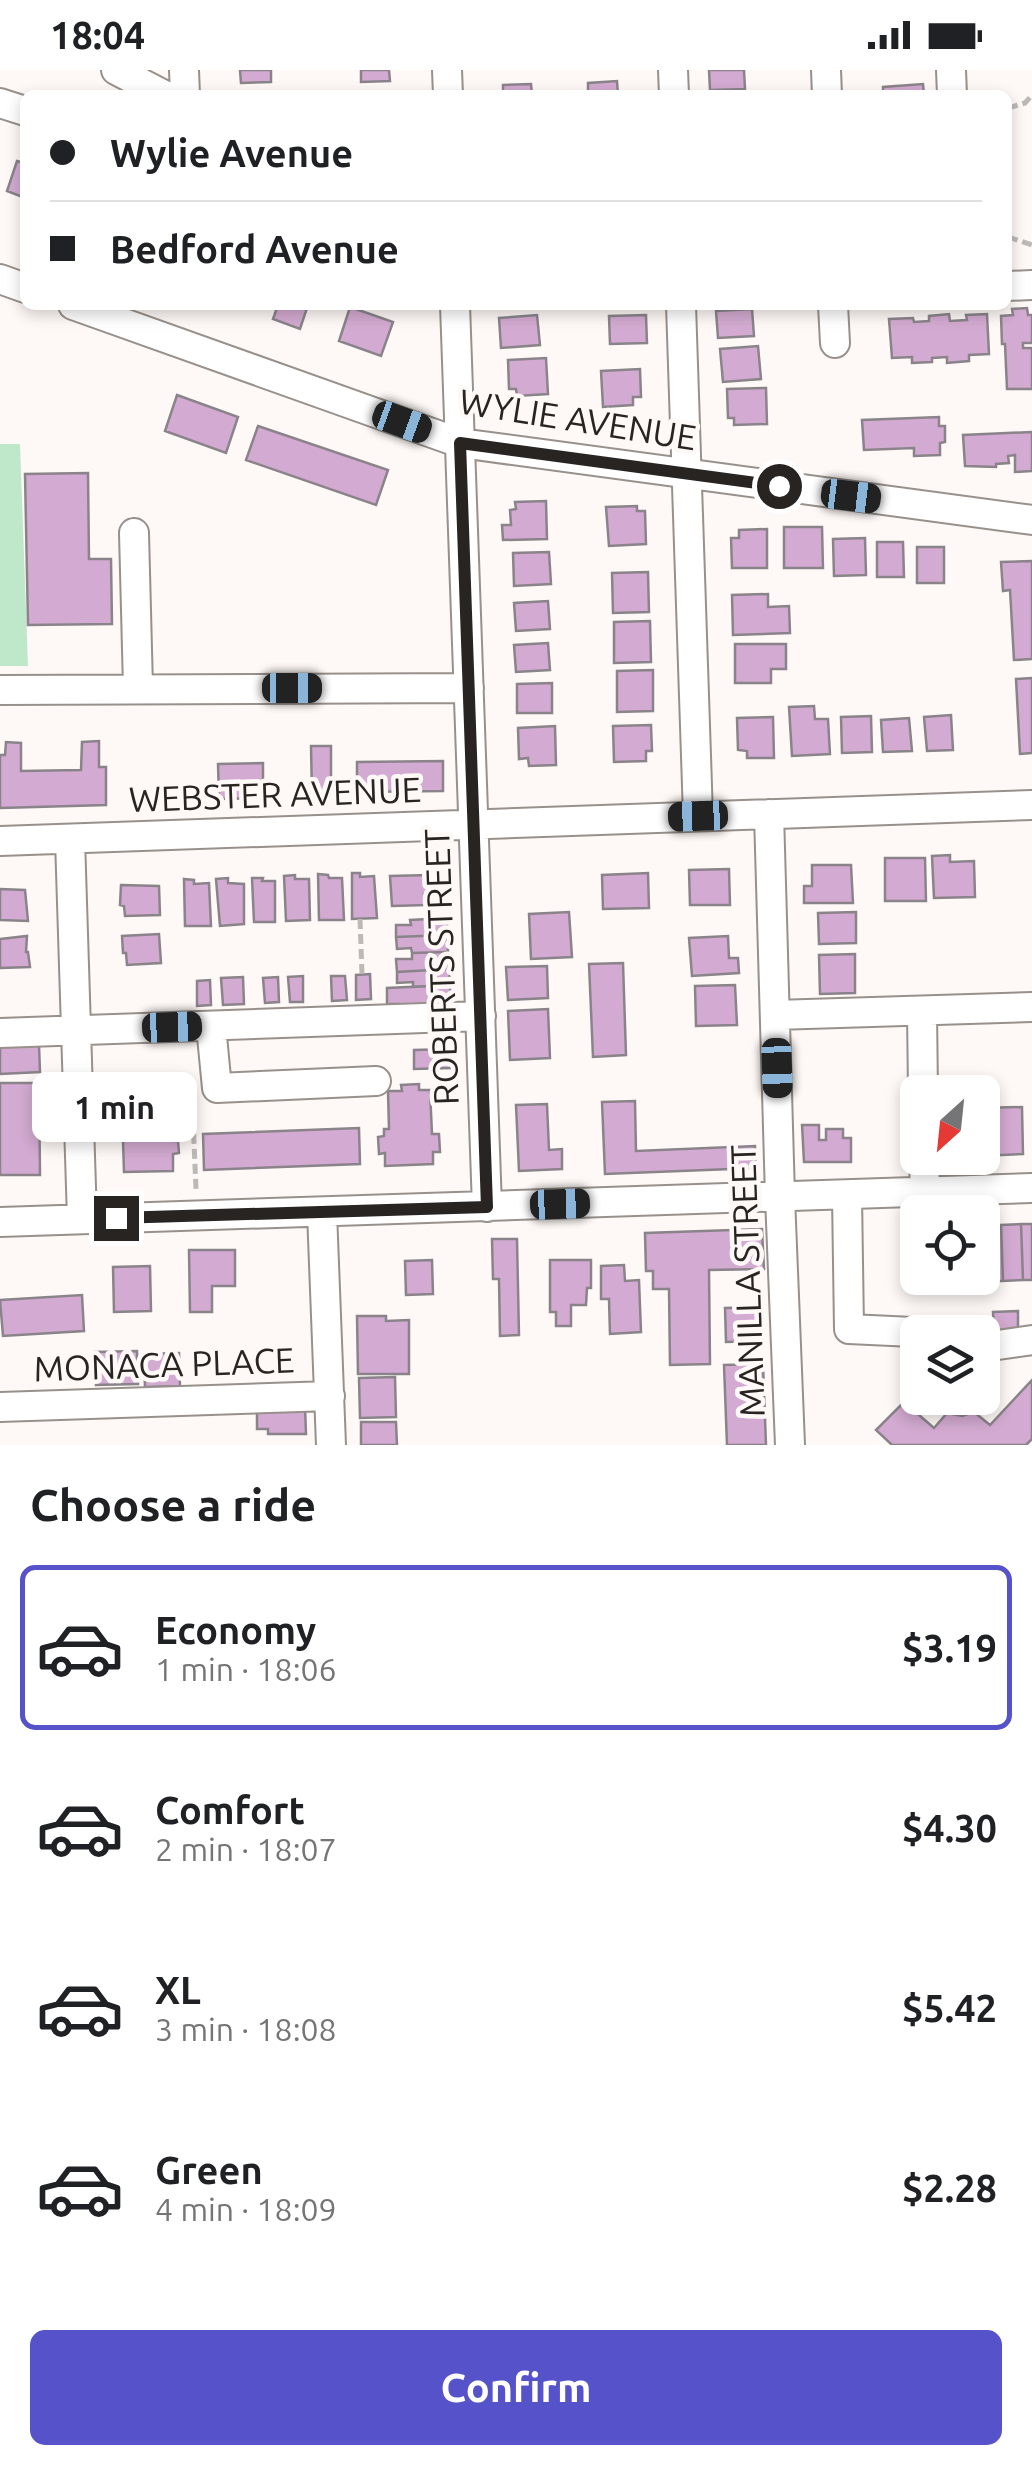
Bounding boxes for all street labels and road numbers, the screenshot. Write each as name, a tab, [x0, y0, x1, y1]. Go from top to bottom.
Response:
street label: WYLIE AVENUE	[457, 381, 699, 457]
street label: WEBSTER AVENUE	[128, 769, 422, 819]
street label: ROBERTS STREET	[416, 828, 466, 1106]
street label: MANILLA STREET	[722, 1144, 772, 1418]
street label: MONACA PLACE	[33, 1339, 295, 1389]

